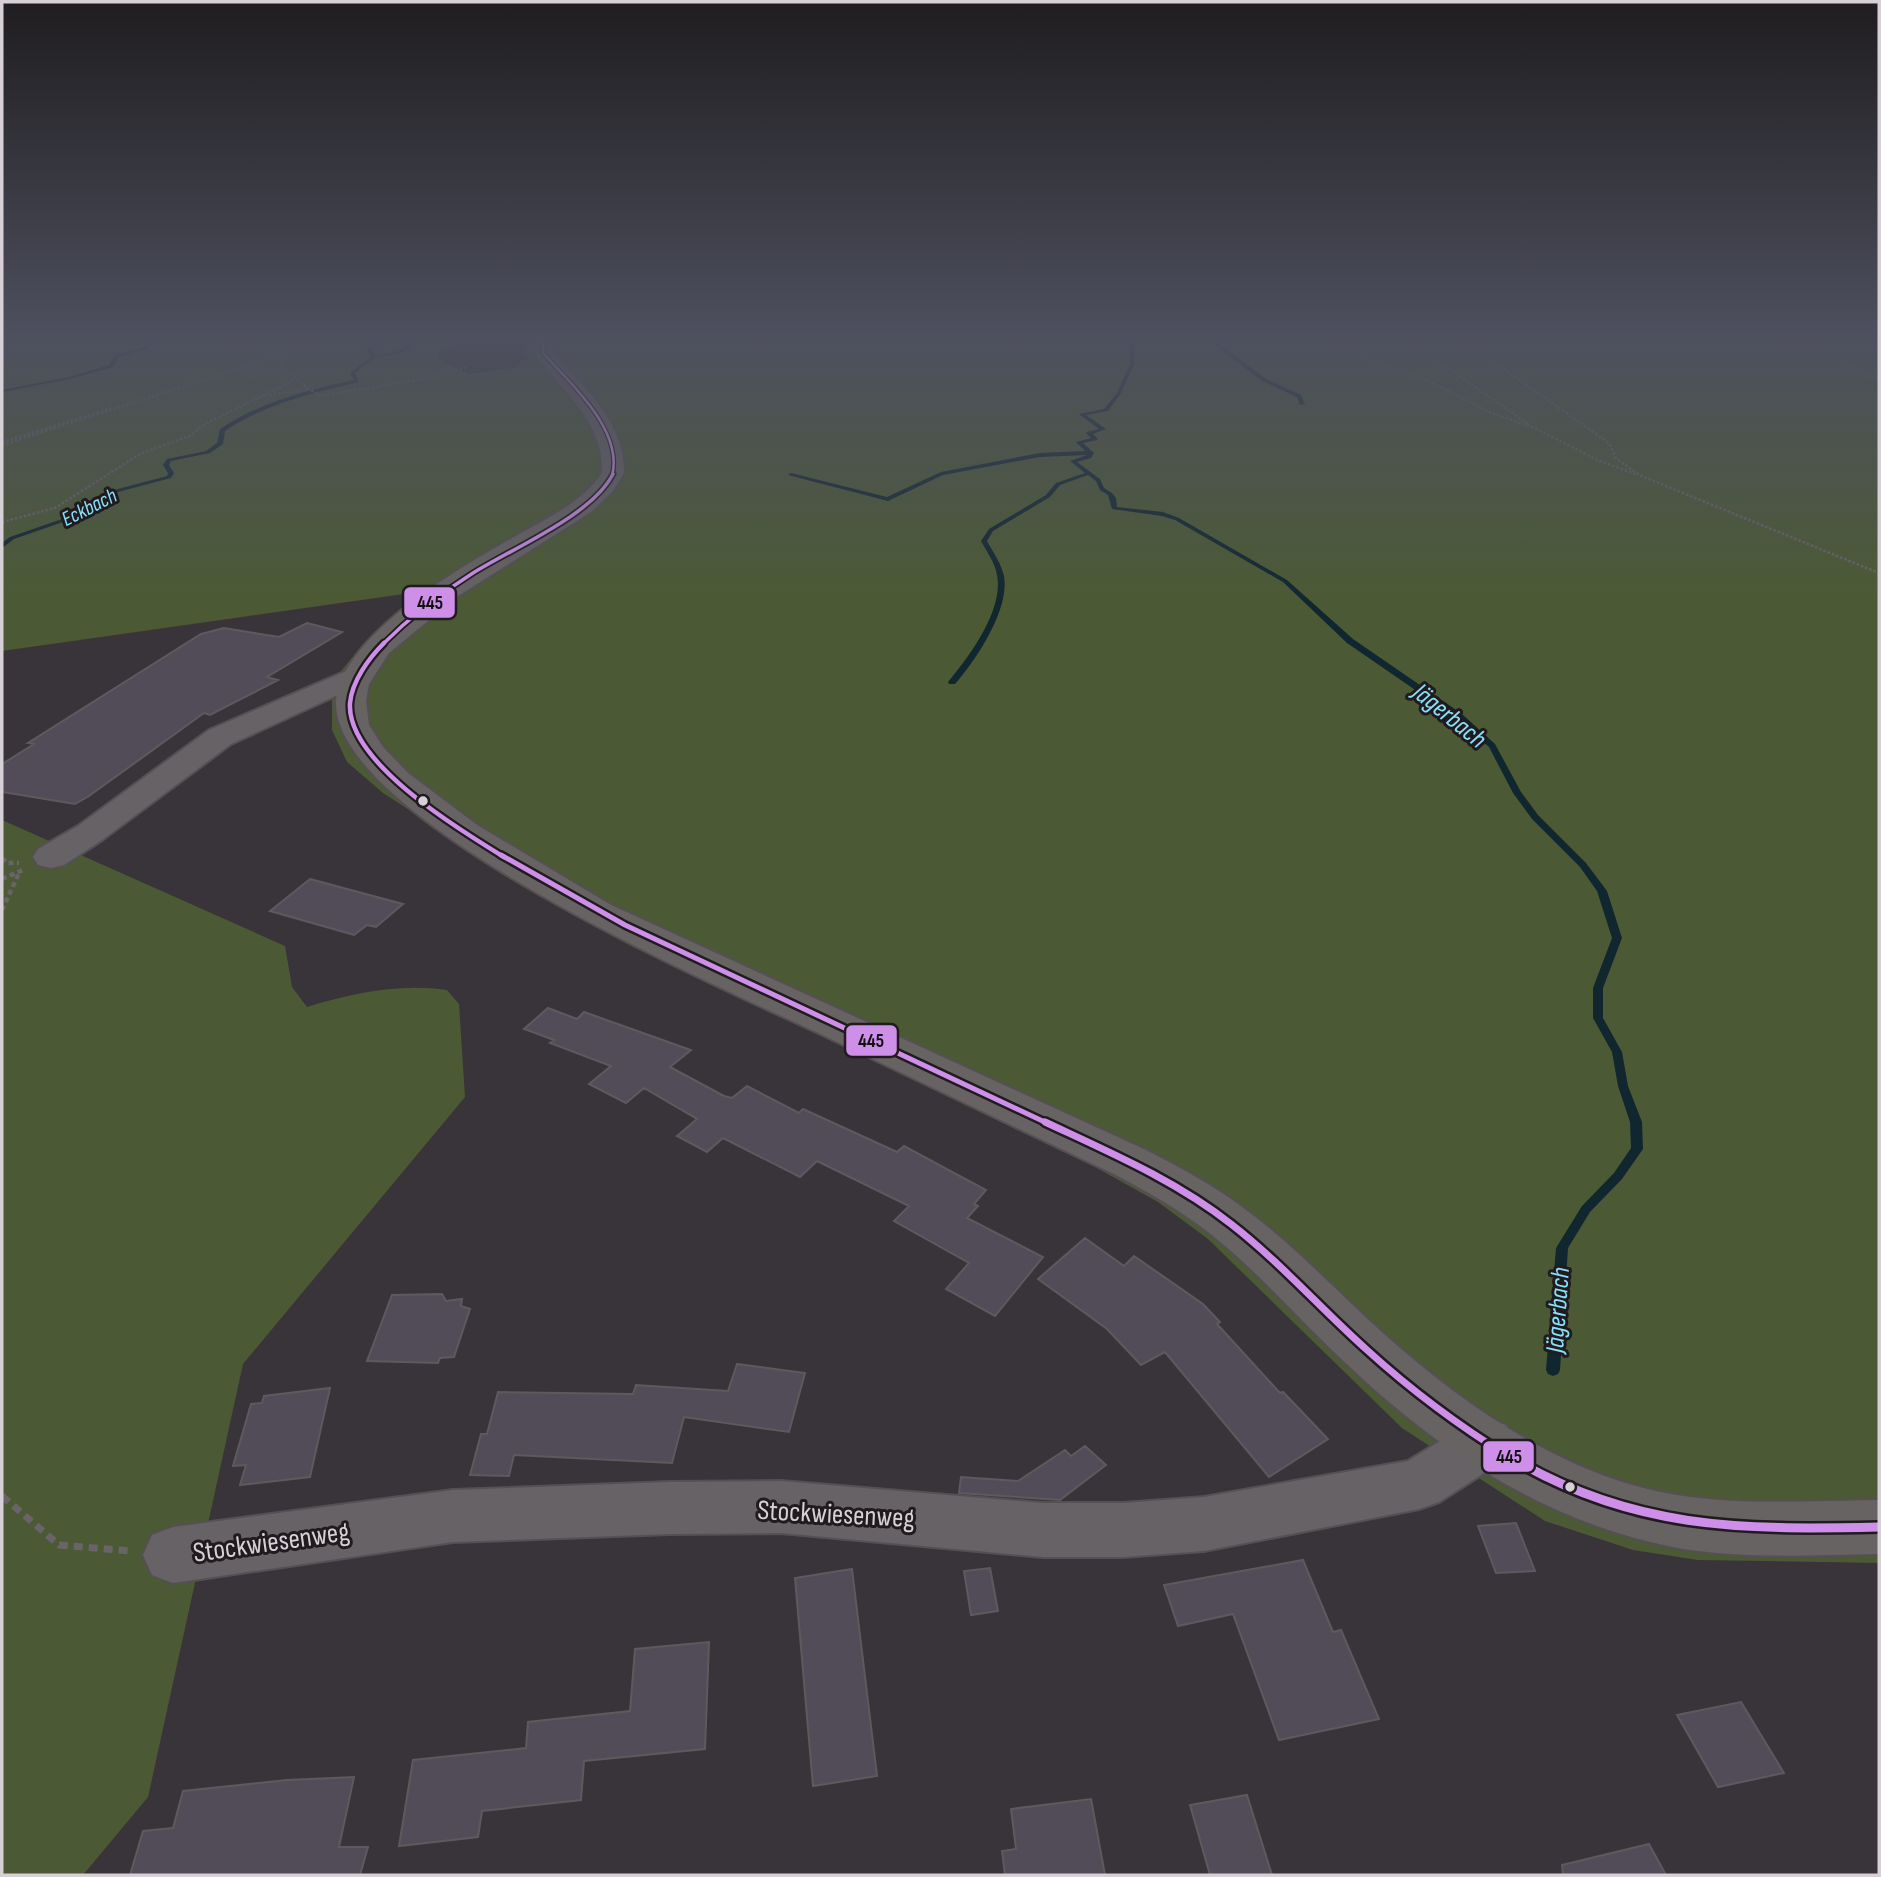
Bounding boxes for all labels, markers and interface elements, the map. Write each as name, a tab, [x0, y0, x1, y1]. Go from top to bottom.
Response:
water label: Eckbach	[57, 483, 121, 532]
line badge: 445	[403, 586, 456, 619]
text: 445	[417, 592, 443, 615]
water label: Jägerbach	[1404, 676, 1492, 755]
unlabelled marker	[416, 794, 430, 808]
line badge: 445	[845, 1024, 898, 1057]
text: 445	[858, 1030, 884, 1053]
water label: Jägerbach	[1540, 1266, 1577, 1356]
line badge: 445	[1482, 1440, 1535, 1473]
text: 445	[1496, 1446, 1522, 1469]
unlabelled marker	[1563, 1480, 1577, 1494]
street label: Stockwiesenweg	[756, 1494, 915, 1535]
street label: Stockwiesenweg	[191, 1515, 351, 1570]

